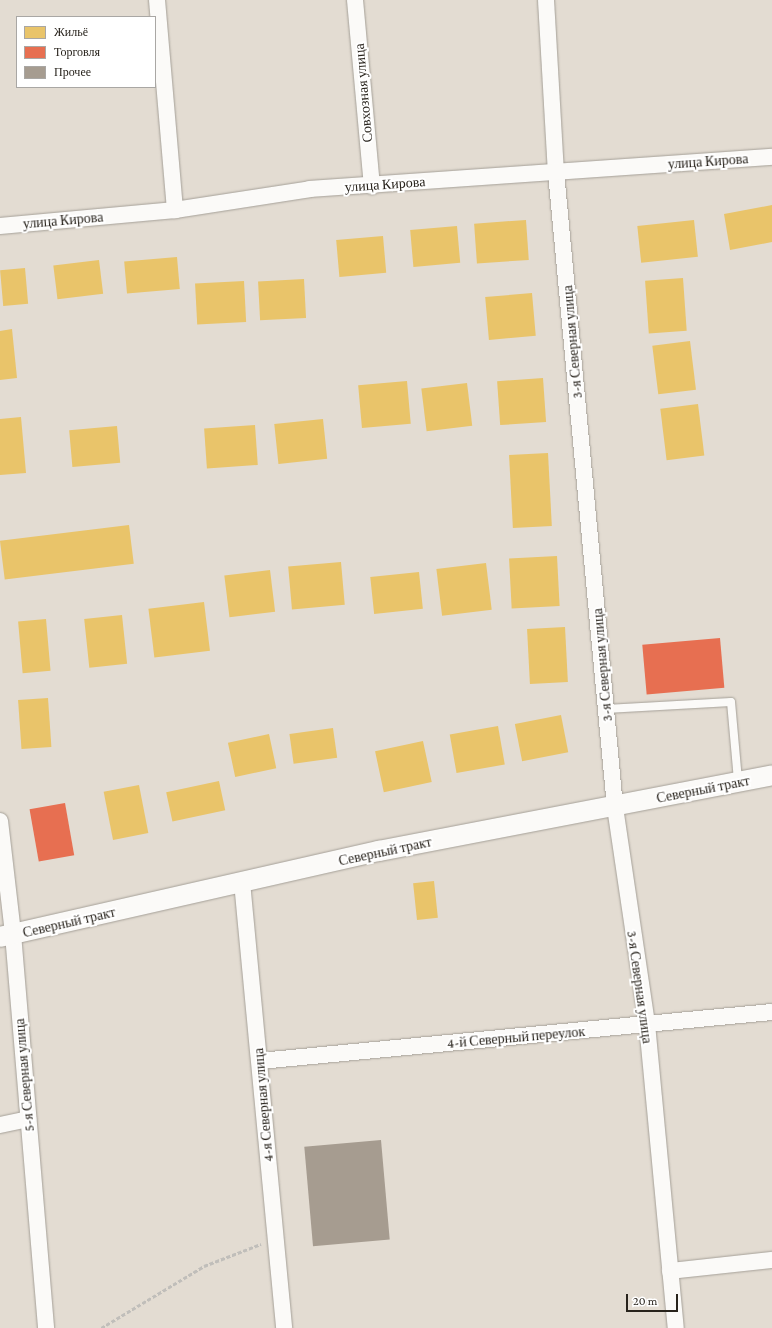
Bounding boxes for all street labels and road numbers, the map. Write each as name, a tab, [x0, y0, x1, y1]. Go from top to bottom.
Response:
street label: Совхозная улица	[350, 43, 376, 143]
street label: улица Кирова	[667, 150, 749, 172]
street label: улица Кирова	[344, 173, 426, 195]
street label: улица Кирова	[22, 208, 104, 232]
street label: 3-я Северная улица	[559, 285, 585, 399]
street label: 3-я Северная улица	[589, 608, 615, 722]
street label: Северный тракт	[655, 772, 751, 806]
street label: Северный тракт	[337, 833, 433, 869]
street label: Северный тракт	[21, 903, 117, 941]
street label: 3-я Северная улица	[624, 930, 656, 1044]
street label: 5-я Северная улица	[11, 1018, 37, 1132]
street label: 4-й Северный переулок	[446, 1023, 586, 1051]
street label: 4-я Северная улица	[250, 1047, 276, 1163]

